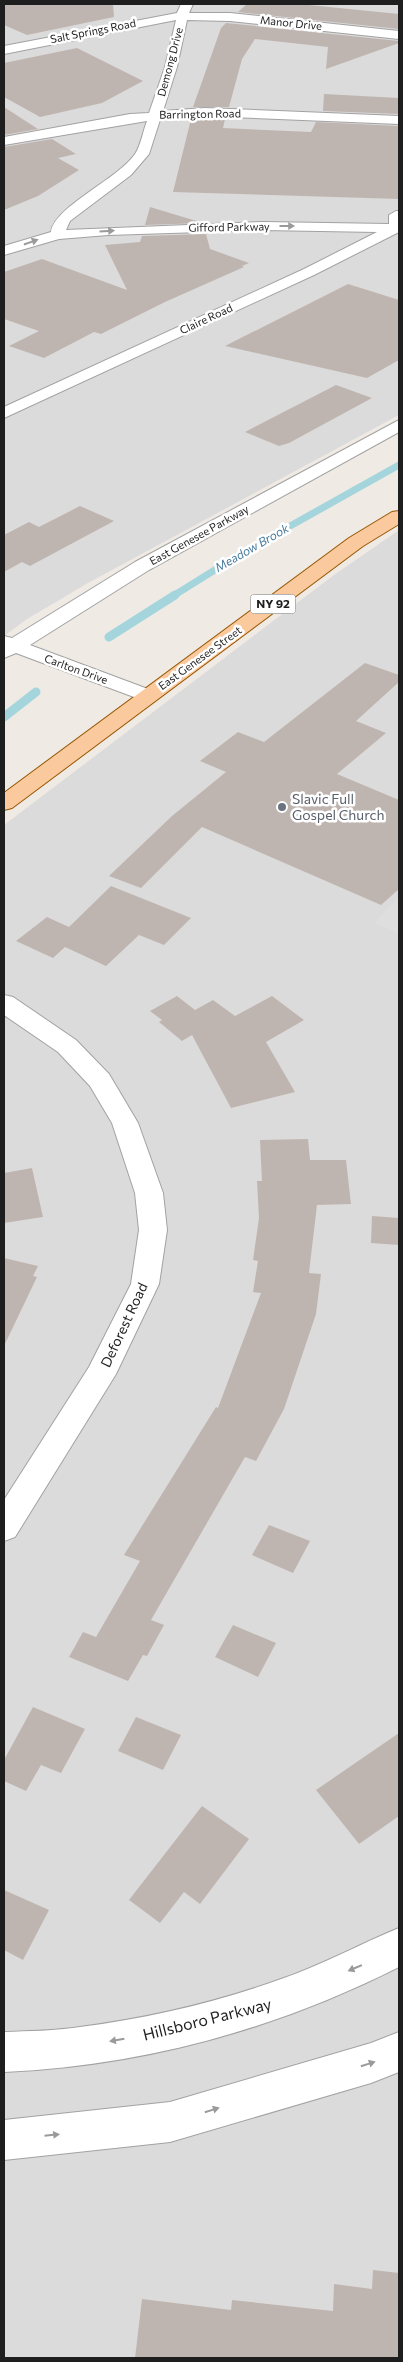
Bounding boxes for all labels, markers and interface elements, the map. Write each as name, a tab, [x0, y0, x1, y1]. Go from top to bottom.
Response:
street label: Manor Drive	[259, 13, 323, 32]
street label: Salt Springs Road	[49, 16, 137, 45]
street label: Demong Drive	[154, 26, 185, 98]
street label: Barrington Road	[159, 106, 241, 121]
street label: Gifford Parkway	[188, 219, 270, 234]
one-way arrow	[279, 222, 295, 230]
one-way arrow	[99, 227, 115, 235]
one-way arrow	[23, 238, 38, 245]
street label: Claire Road	[177, 301, 234, 336]
street label: East Genesee Parkway	[147, 502, 251, 567]
water label: Meadow Brook	[212, 520, 291, 574]
road number: NY 92	[250, 594, 296, 614]
street label: East Genesee Street	[156, 623, 244, 692]
street label: Carlton Drive	[43, 651, 110, 686]
place label: Slavic Full Gospel Church	[292, 790, 385, 823]
marker: Slavic Full Gospel Church	[276, 801, 288, 813]
street label: Deforest Road	[97, 1280, 151, 1370]
one-way arrow	[347, 1964, 362, 1972]
street label: Hillsboro Parkway	[141, 1993, 273, 2044]
one-way arrow	[108, 2037, 124, 2045]
one-way arrow	[361, 2059, 376, 2067]
one-way arrow	[205, 2106, 220, 2114]
one-way arrow	[45, 2131, 61, 2139]

